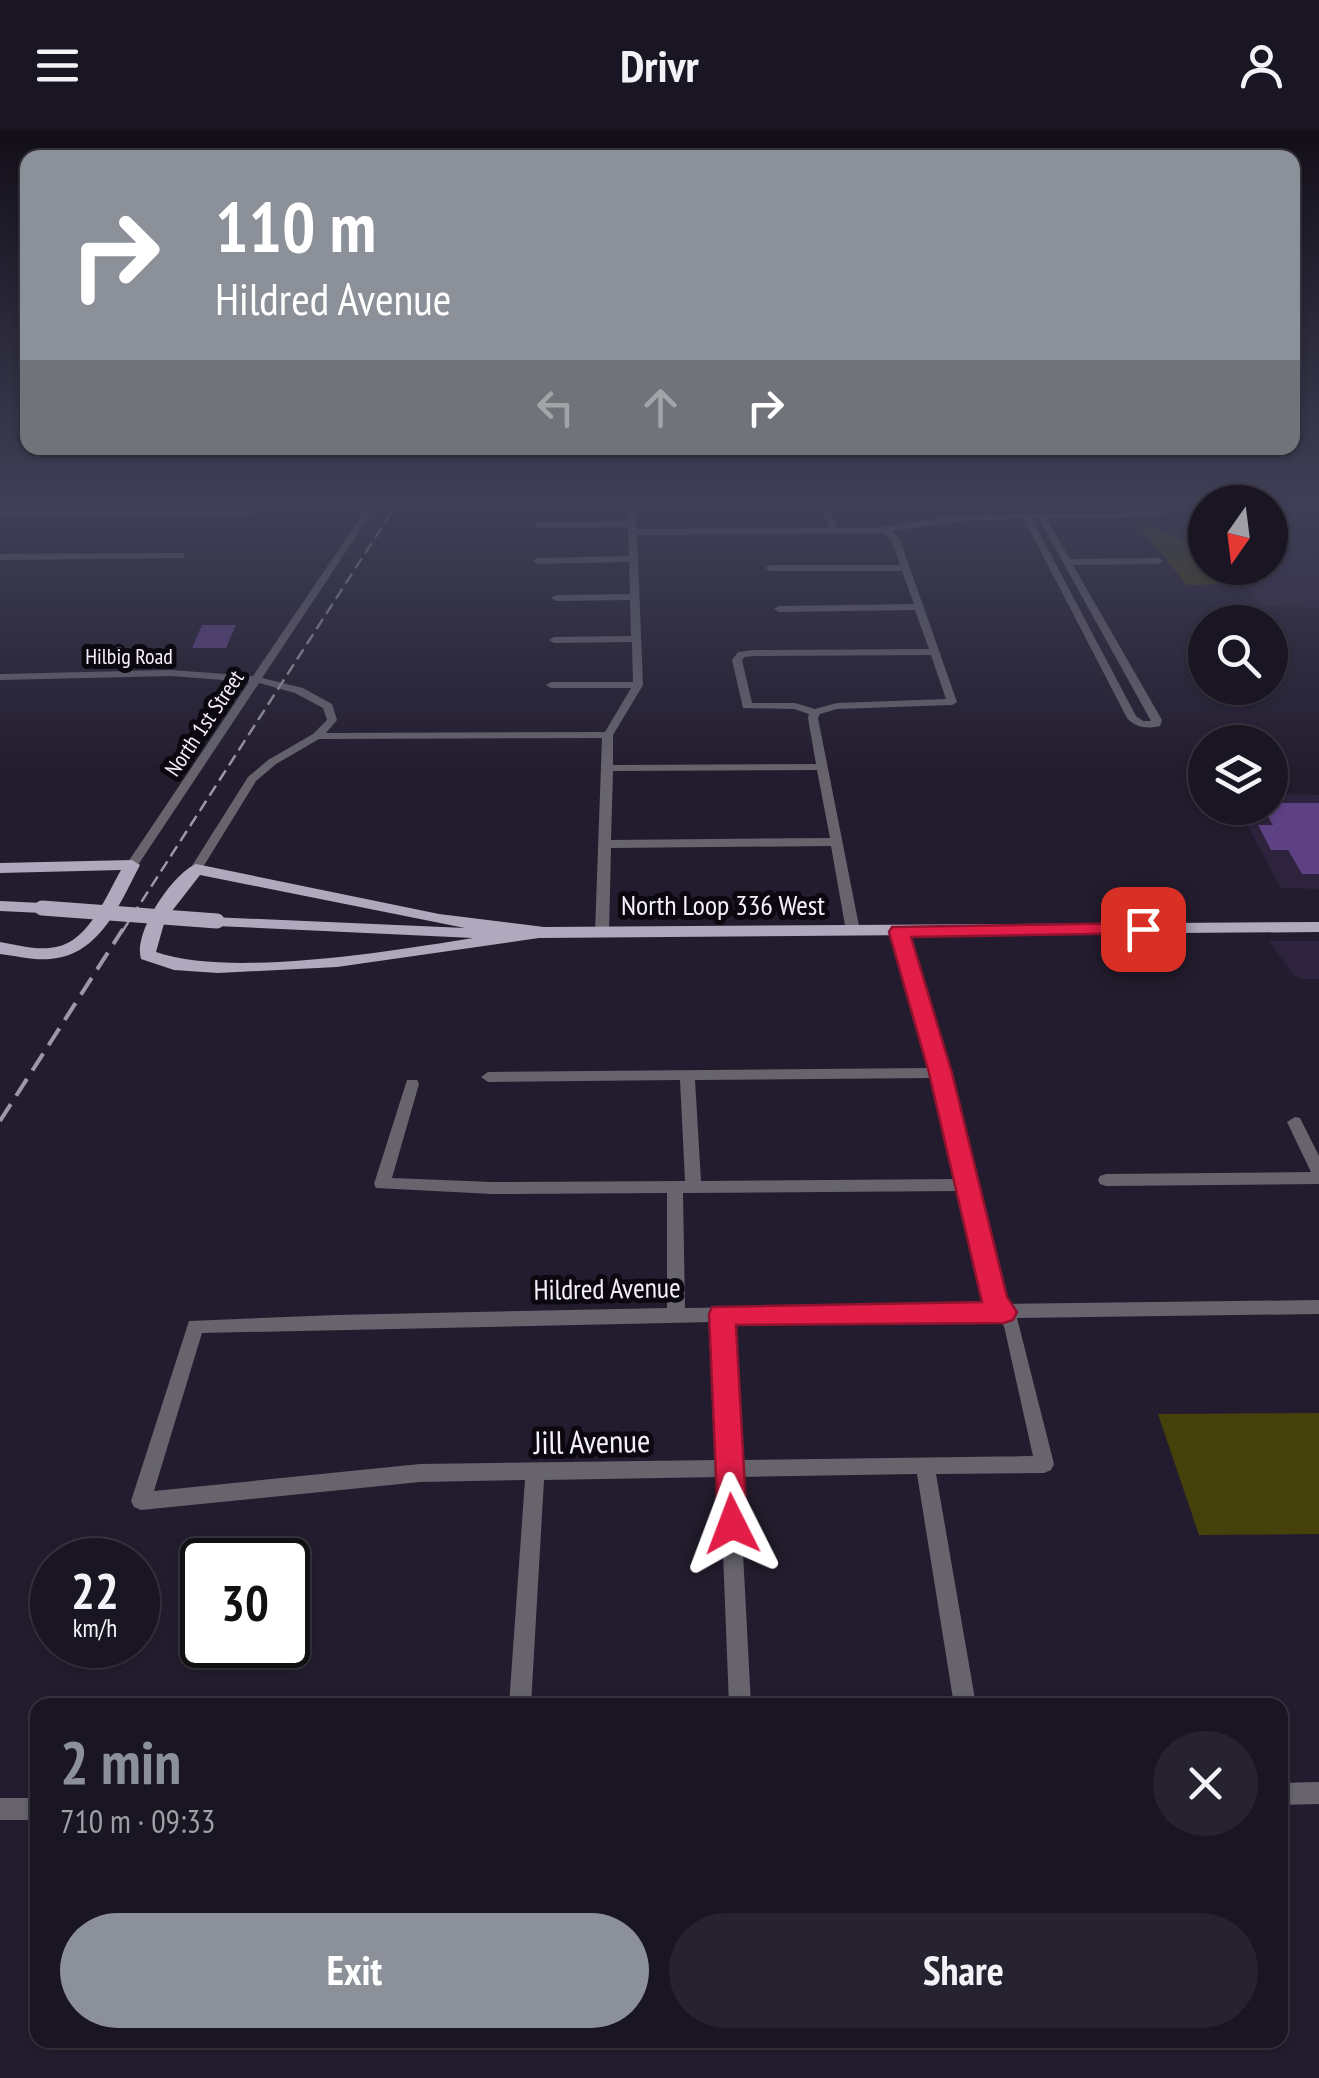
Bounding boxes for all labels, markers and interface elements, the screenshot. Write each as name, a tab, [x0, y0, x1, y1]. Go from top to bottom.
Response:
text: Drivr	[620, 36, 699, 94]
icon: menu	[30, 38, 85, 93]
icon: person	[1234, 38, 1289, 93]
text: 110 m	[215, 181, 376, 271]
icon: right	[50, 190, 180, 320]
text: Hildred Avenue	[215, 269, 451, 327]
icon: left	[528, 380, 583, 435]
icon: ahead	[633, 380, 688, 435]
icon: right	[738, 380, 793, 435]
north arrow	[1188, 485, 1288, 585]
map controls	[1188, 485, 1288, 825]
button: search	[1188, 605, 1288, 705]
street label: Hilbig Road	[85, 642, 173, 670]
street label: North 1st Street	[158, 665, 250, 781]
button: layers	[1188, 725, 1288, 825]
street label: North Loop 336 West	[621, 886, 825, 923]
pin	[1101, 887, 1186, 972]
icon: arrive	[1116, 902, 1171, 957]
street label: Hildred Avenue	[533, 1268, 681, 1308]
street label: Jill Avenue	[532, 1419, 651, 1463]
position arrow	[680, 1472, 784, 1576]
speed limit sign: 30	[180, 1538, 310, 1668]
text: 22	[71, 1558, 119, 1623]
text: km/h	[73, 1612, 117, 1644]
text: 2 min	[60, 1723, 181, 1801]
button: close	[1153, 1731, 1258, 1836]
text: 710 m · 09:33	[60, 1800, 215, 1842]
button: Exit	[60, 1913, 649, 2028]
button: Share	[669, 1913, 1258, 2028]

